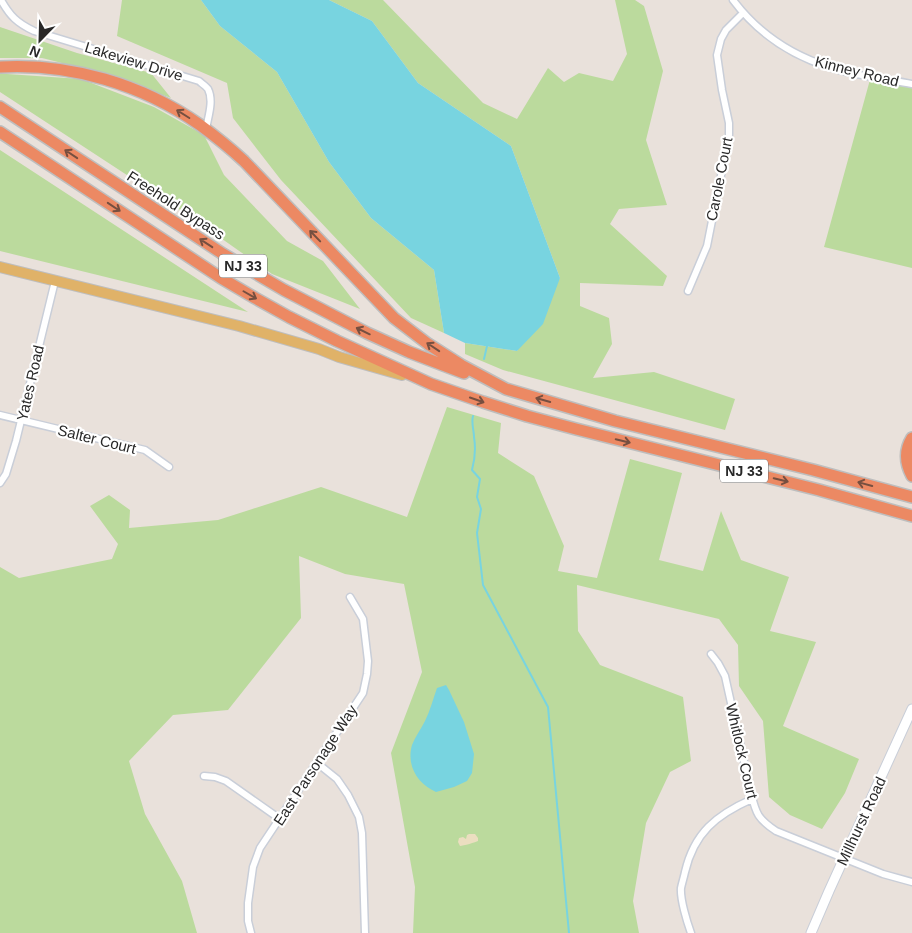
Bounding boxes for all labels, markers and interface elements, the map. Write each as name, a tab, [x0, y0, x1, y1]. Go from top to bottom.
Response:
north arrow	[15, 15, 65, 65]
street label: Lakeview Drive	[83, 38, 185, 84]
text: N	[27, 43, 43, 61]
street label: Kinney Road	[813, 52, 901, 90]
one-way arrow	[177, 109, 191, 119]
street label: Carole Court	[703, 135, 736, 222]
one-way arrow	[64, 149, 78, 159]
street label: Freehold Bypass	[124, 167, 228, 243]
one-way arrow	[106, 203, 120, 213]
one-way arrow	[309, 230, 321, 242]
one-way arrow	[200, 238, 214, 248]
road number: NJ 33	[219, 255, 267, 278]
one-way arrow	[243, 290, 257, 300]
one-way arrow	[356, 326, 371, 335]
one-way arrow	[426, 342, 440, 352]
street label: Yates Road	[13, 343, 47, 423]
one-way arrow	[535, 395, 551, 405]
one-way arrow	[469, 396, 485, 405]
street label: Salter Court	[56, 421, 139, 457]
one-way arrow	[614, 437, 630, 446]
road number: NJ 33	[720, 460, 768, 482]
one-way arrow	[772, 476, 788, 485]
one-way arrow	[857, 479, 873, 488]
street label: East Parsonage Way	[270, 701, 361, 828]
street label: Whitlock Court	[723, 702, 761, 801]
street label: Millhurst Road	[833, 774, 889, 868]

